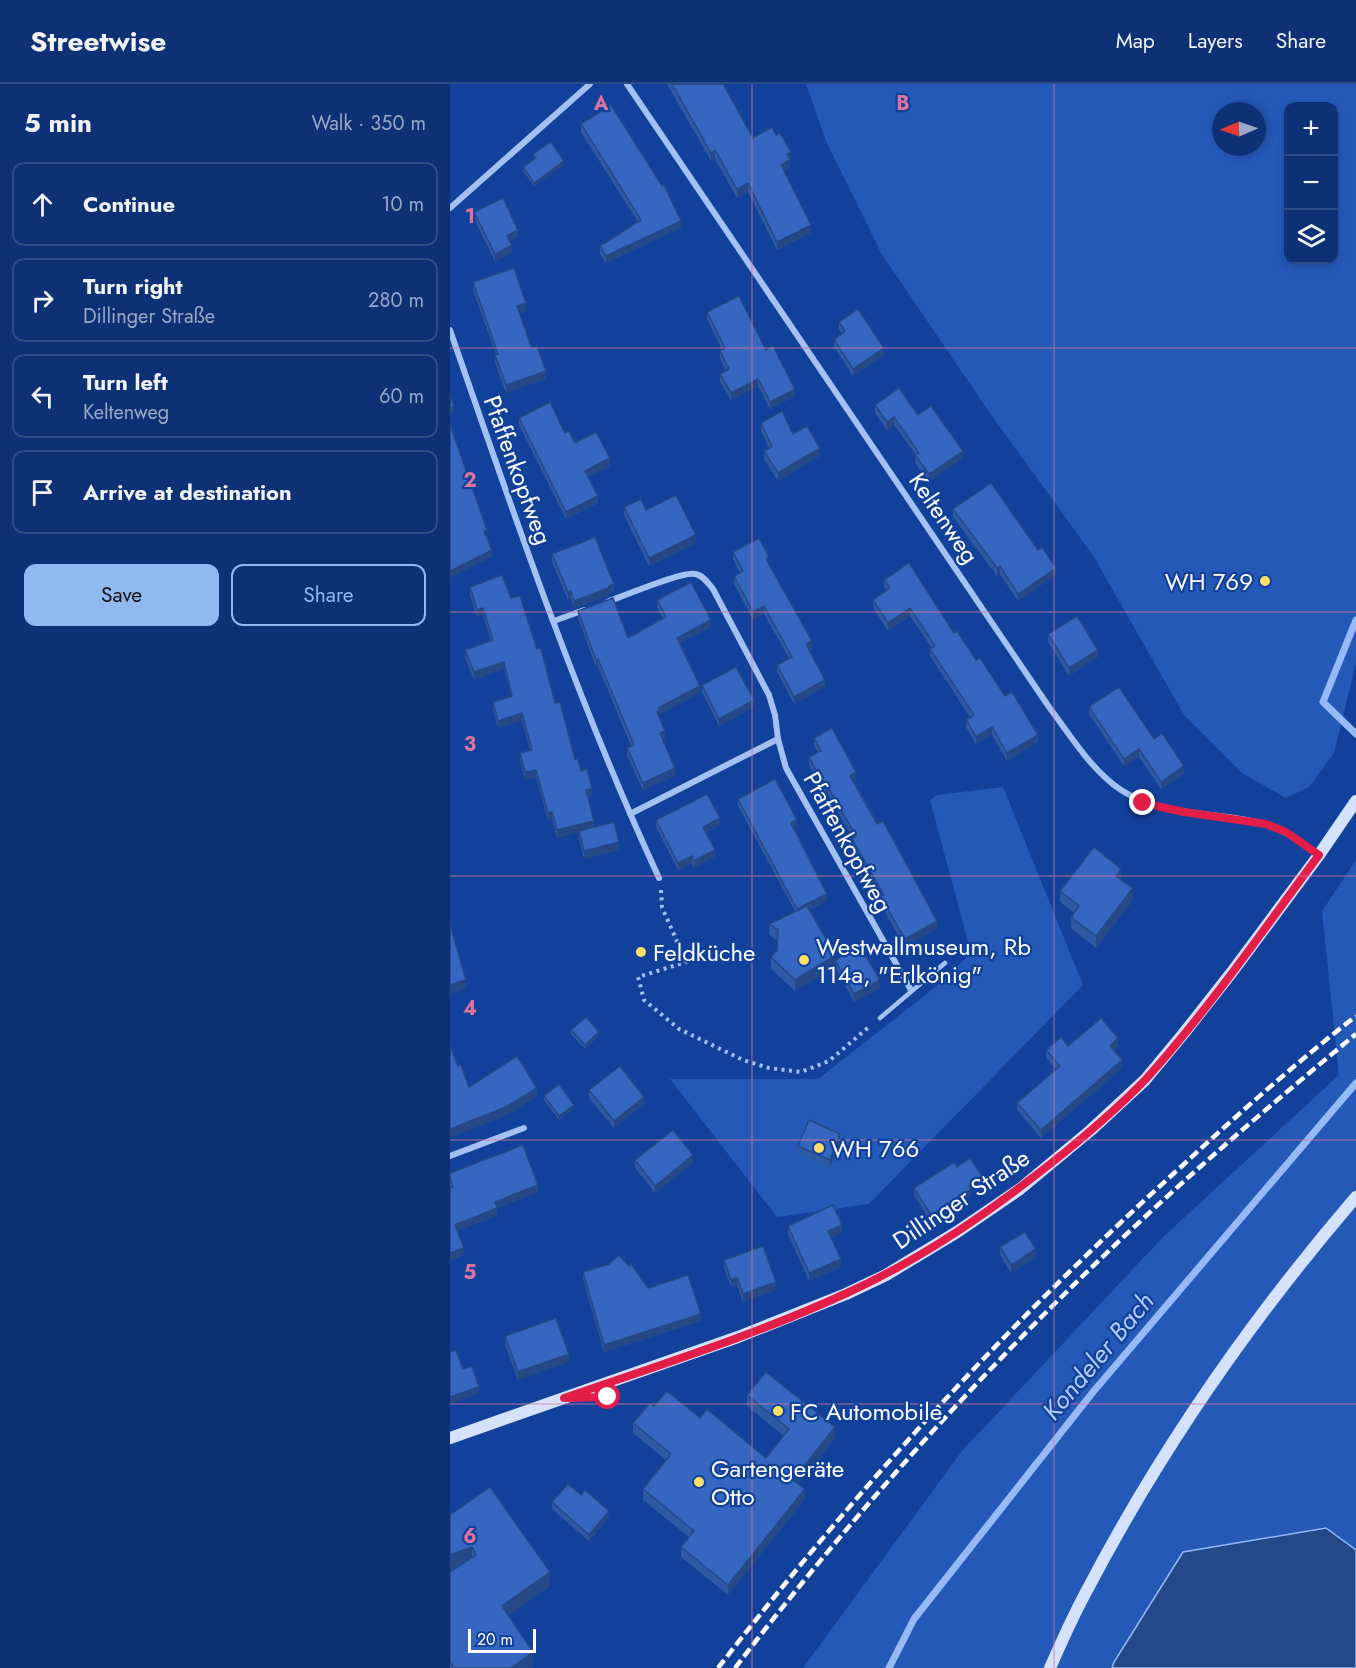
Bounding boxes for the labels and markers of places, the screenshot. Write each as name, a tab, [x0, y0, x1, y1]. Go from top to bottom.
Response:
place label: WH 769	[1165, 564, 1253, 599]
marker: WH 769	[1258, 574, 1272, 588]
place label: Westwallmuseum, Rb 114a, "Erlkönig"	[816, 929, 1031, 992]
place label: Feldküche	[653, 935, 755, 970]
marker: Feldküche	[634, 945, 648, 959]
marker: Westwallmuseum, Rb 114a, "Erlkönig"	[797, 953, 811, 967]
place label: WH 766	[831, 1131, 919, 1166]
marker: WH 766	[812, 1141, 826, 1155]
place label: FC Automobile	[790, 1394, 942, 1429]
marker: FC Automobile	[771, 1404, 785, 1418]
place label: Gartengeräte Otto	[711, 1451, 844, 1514]
marker: Gartengeräte Otto	[692, 1475, 706, 1489]

